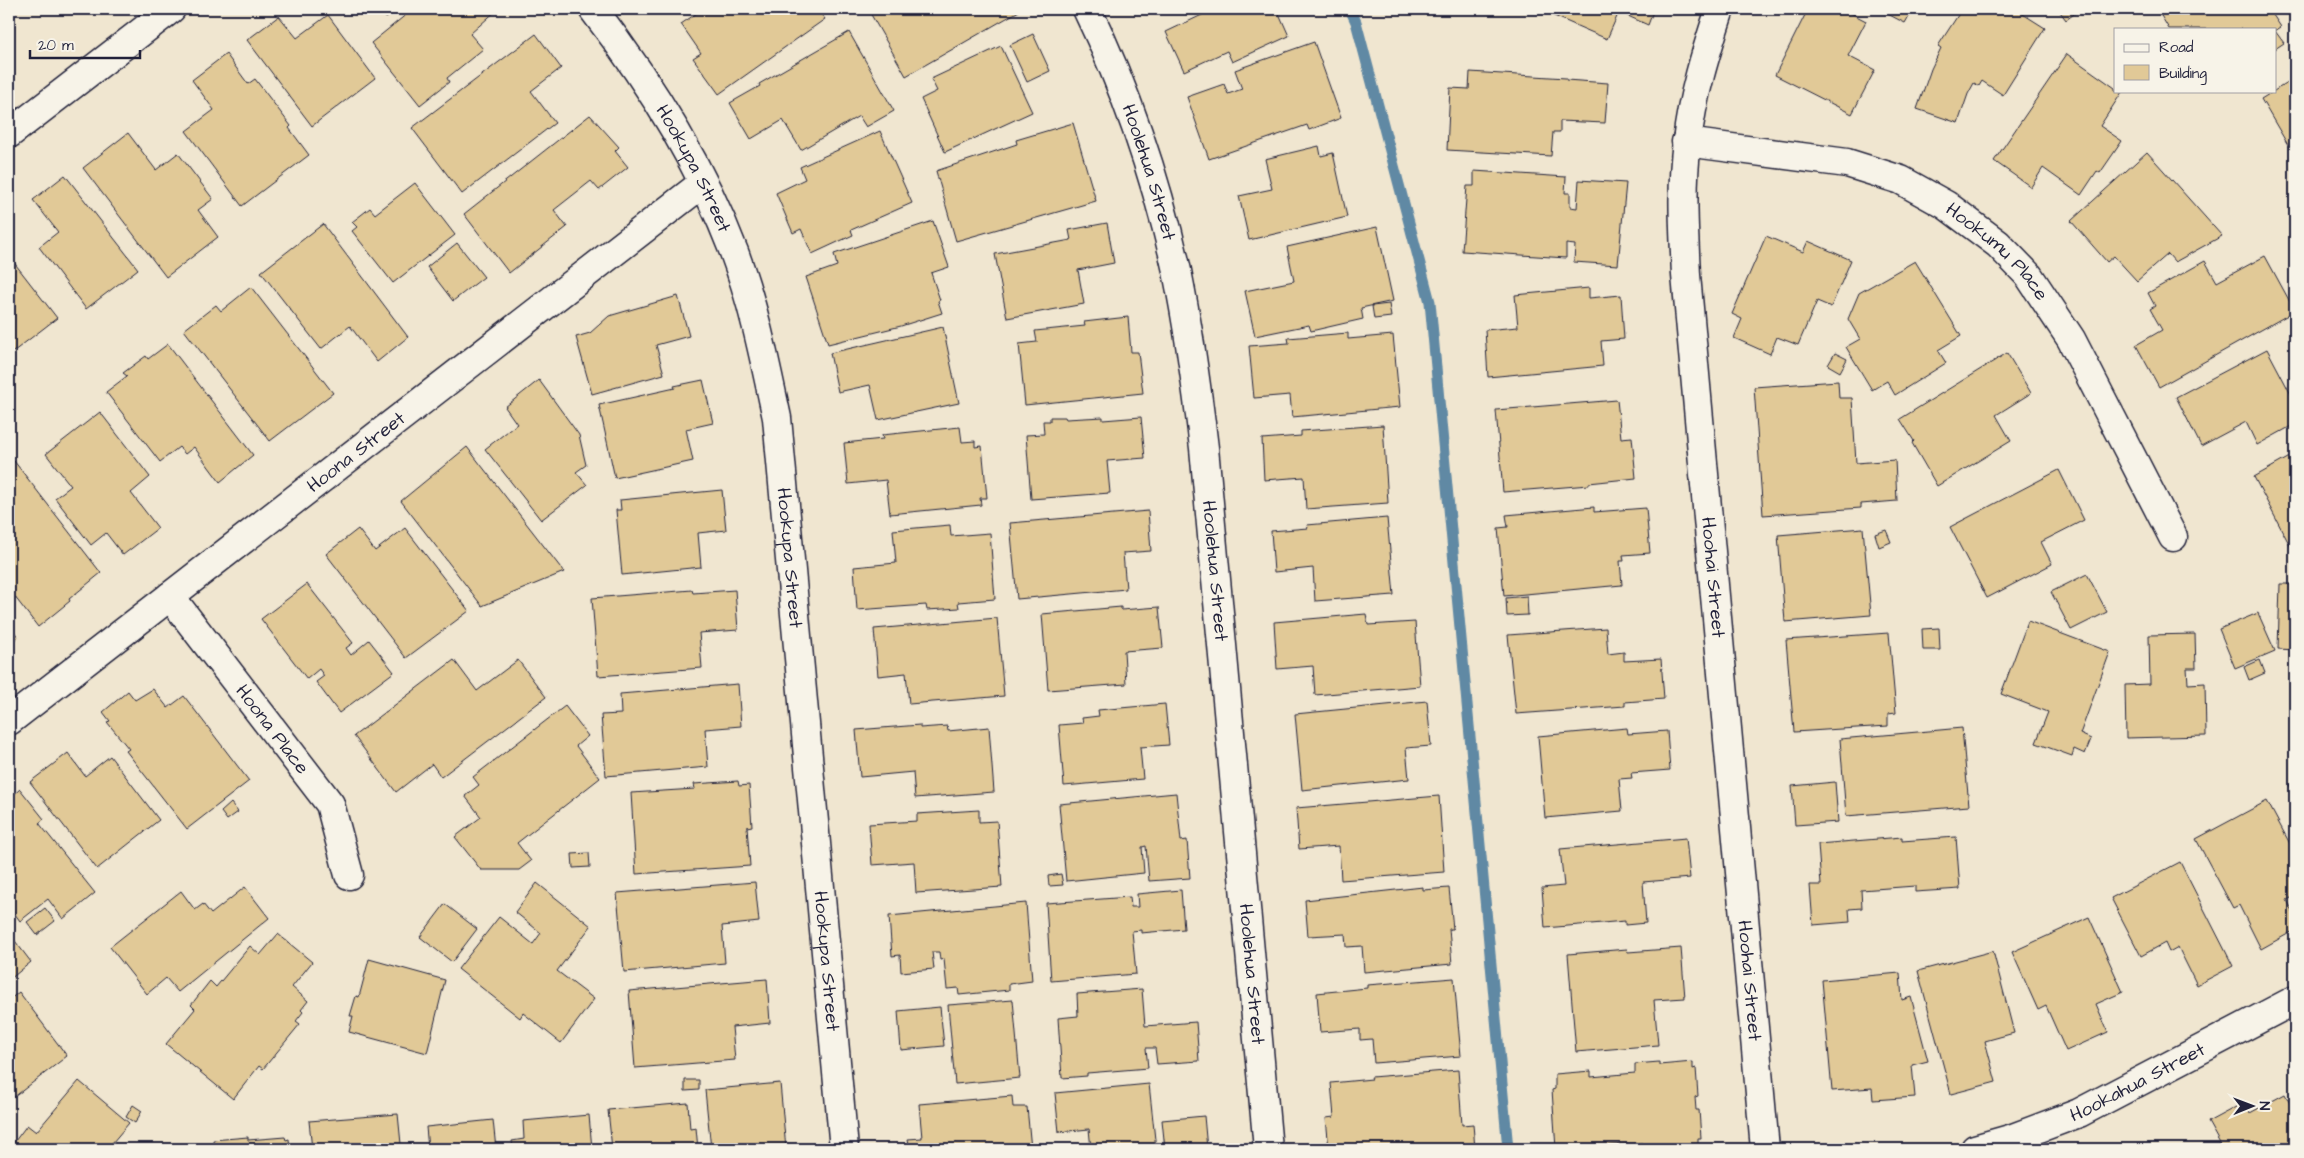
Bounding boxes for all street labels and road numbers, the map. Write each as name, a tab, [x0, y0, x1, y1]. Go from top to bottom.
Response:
street label: Hookupa Street	[649, 99, 738, 237]
street label: Hoolehua Street	[1115, 100, 1183, 243]
street label: Hookumu Place	[1940, 196, 2055, 306]
street label: Hoona Street	[301, 405, 411, 499]
street label: Hookupa Street	[770, 487, 810, 629]
street label: Hoolehua Street	[1195, 499, 1235, 643]
street label: Hoohai Street	[1694, 516, 1732, 639]
street label: Hoona Place	[229, 679, 316, 780]
street label: Hookupa Street	[807, 890, 847, 1033]
street label: Hoolehua Street	[1232, 903, 1272, 1046]
street label: Hoohai Street	[1731, 919, 1769, 1042]
street label: Hookahua Street	[2066, 1036, 2210, 1129]

